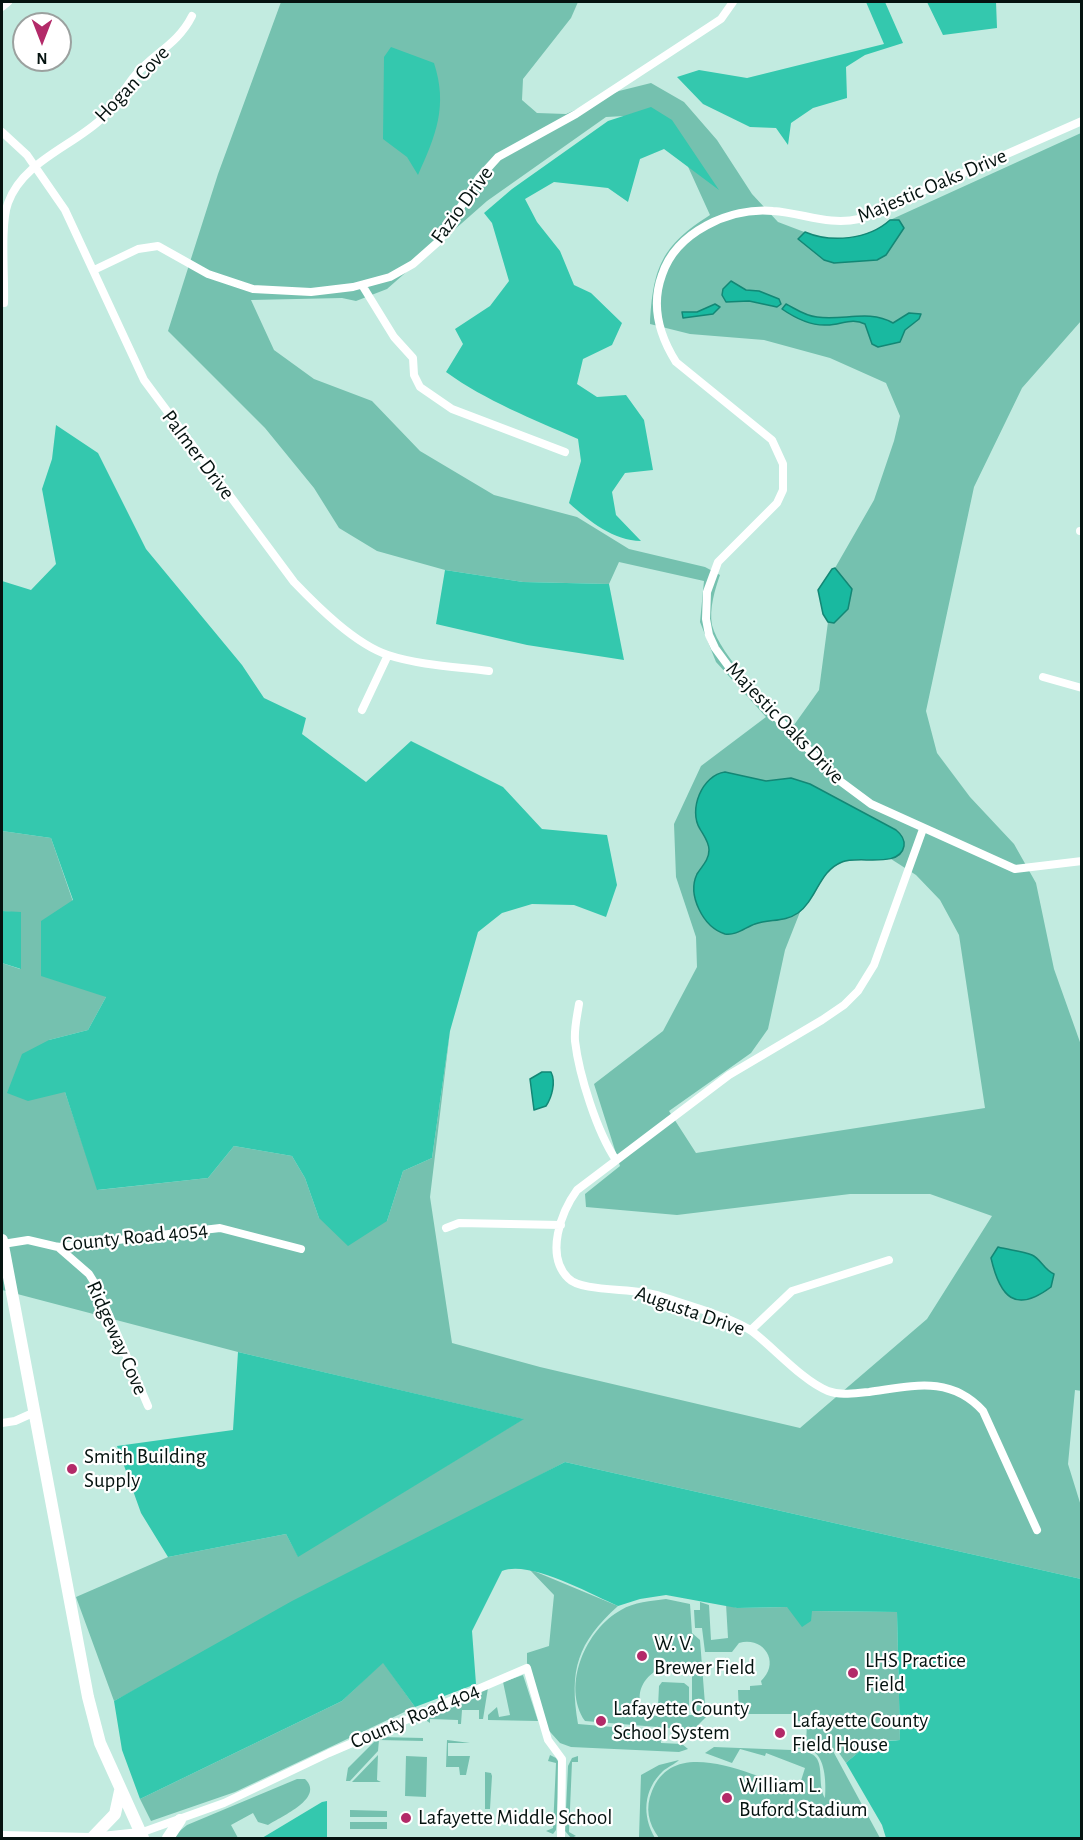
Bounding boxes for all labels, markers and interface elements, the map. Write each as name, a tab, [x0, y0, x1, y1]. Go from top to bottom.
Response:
north arrow	[12, 12, 72, 72]
street label: Hogan Cove	[89, 40, 175, 128]
text: N	[36, 50, 48, 66]
street label: Majestic Oaks Drive	[853, 143, 1011, 229]
street label: Fazio Drive	[426, 161, 498, 249]
street label: Palmer Drive	[156, 405, 240, 505]
street label: Majestic Oaks Drive	[720, 657, 850, 789]
street label: County Road 4054	[61, 1217, 209, 1257]
street label: Ridgeway Cove	[81, 1277, 153, 1399]
street label: Augusta Drive	[632, 1280, 748, 1342]
place label: Smith Building Supply	[84, 1444, 206, 1494]
marker: Smith Building Supply	[65, 1462, 79, 1476]
place label: W. V. Brewer Field	[654, 1631, 755, 1681]
place label: LHS Practice Field	[865, 1648, 966, 1698]
marker: W. V. Brewer Field	[635, 1649, 649, 1663]
marker: LHS Practice Field	[846, 1666, 860, 1680]
street label: County Road 404	[347, 1677, 483, 1755]
place label: Lafayette County School System	[613, 1696, 749, 1746]
place label: Lafayette County Field House	[792, 1708, 928, 1758]
marker: Lafayette County School System	[594, 1714, 608, 1728]
marker: Lafayette County Field House	[773, 1726, 787, 1740]
place label: William L. Buford Stadium	[739, 1773, 868, 1823]
marker: William L. Buford Stadium	[720, 1791, 734, 1805]
place label: Lafayette Middle School	[418, 1805, 612, 1831]
marker: Lafayette Middle School	[399, 1811, 413, 1825]

